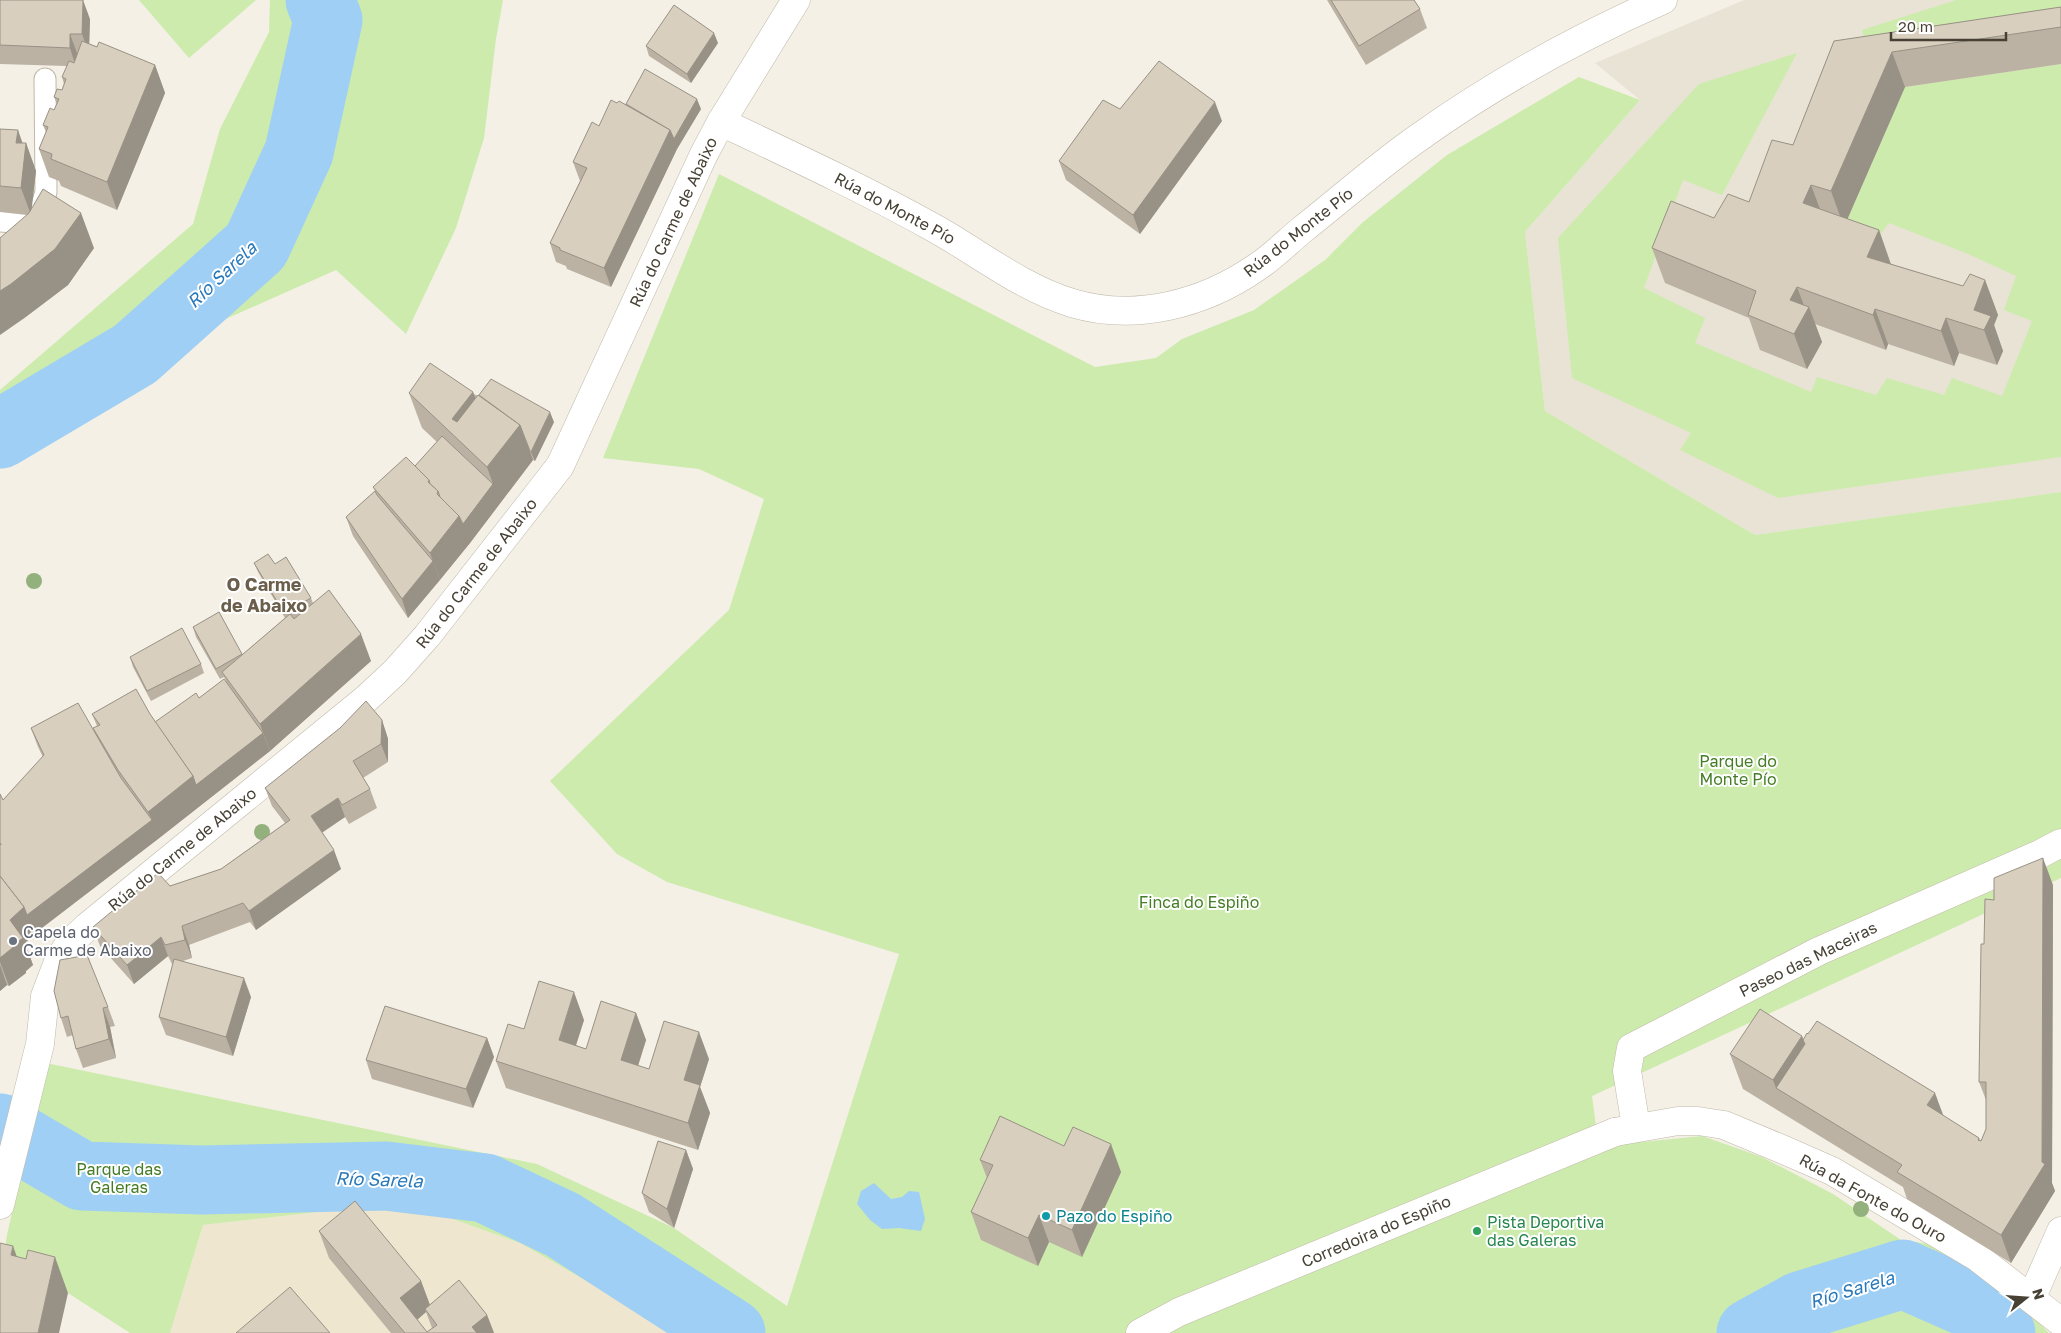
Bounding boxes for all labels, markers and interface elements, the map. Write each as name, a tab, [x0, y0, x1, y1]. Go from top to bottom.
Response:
scale bar	[1891, 10, 2006, 42]
text: 20 m	[1898, 17, 1933, 35]
street label: Rúa do Carme de Abaixo	[625, 134, 721, 310]
street label: Rúa do Monte Pío	[831, 168, 959, 248]
street label: Rúa do Monte Pío	[1239, 183, 1357, 281]
water label: Río Sarela	[182, 236, 261, 312]
street label: Rúa do Carme de Abaixo	[411, 494, 541, 652]
district label: O Carme de Abaixo	[221, 573, 307, 616]
park label: Parque do Monte Pío	[1699, 751, 1777, 789]
street label: Rúa do Carme de Abaixo	[104, 783, 260, 915]
park label: Finca do Espiño	[1139, 892, 1259, 912]
street label: Paseo das Maceiras	[1736, 917, 1880, 1001]
place label: Capela do Carme de Abaixo	[23, 922, 152, 960]
marker: Capela do Carme de Abaixo	[7, 935, 19, 947]
street label: Rúa da Fonte do Ouro	[1796, 1149, 1950, 1247]
park label: Parque das Galeras	[76, 1159, 162, 1197]
water label: Río Sarela	[335, 1166, 424, 1192]
street label: Corredoira do Espiño	[1298, 1190, 1454, 1272]
place label: Pazo do Espiño	[1056, 1206, 1172, 1226]
marker: Pazo do Espiño	[1040, 1210, 1052, 1222]
place label: Pista Deportiva das Galeras	[1487, 1212, 1604, 1250]
marker: Pista Deportiva das Galeras	[1471, 1225, 1483, 1237]
water label: Río Sarela	[1807, 1266, 1897, 1312]
north arrow	[2001, 1273, 2051, 1323]
text: N	[2029, 1286, 2049, 1302]

